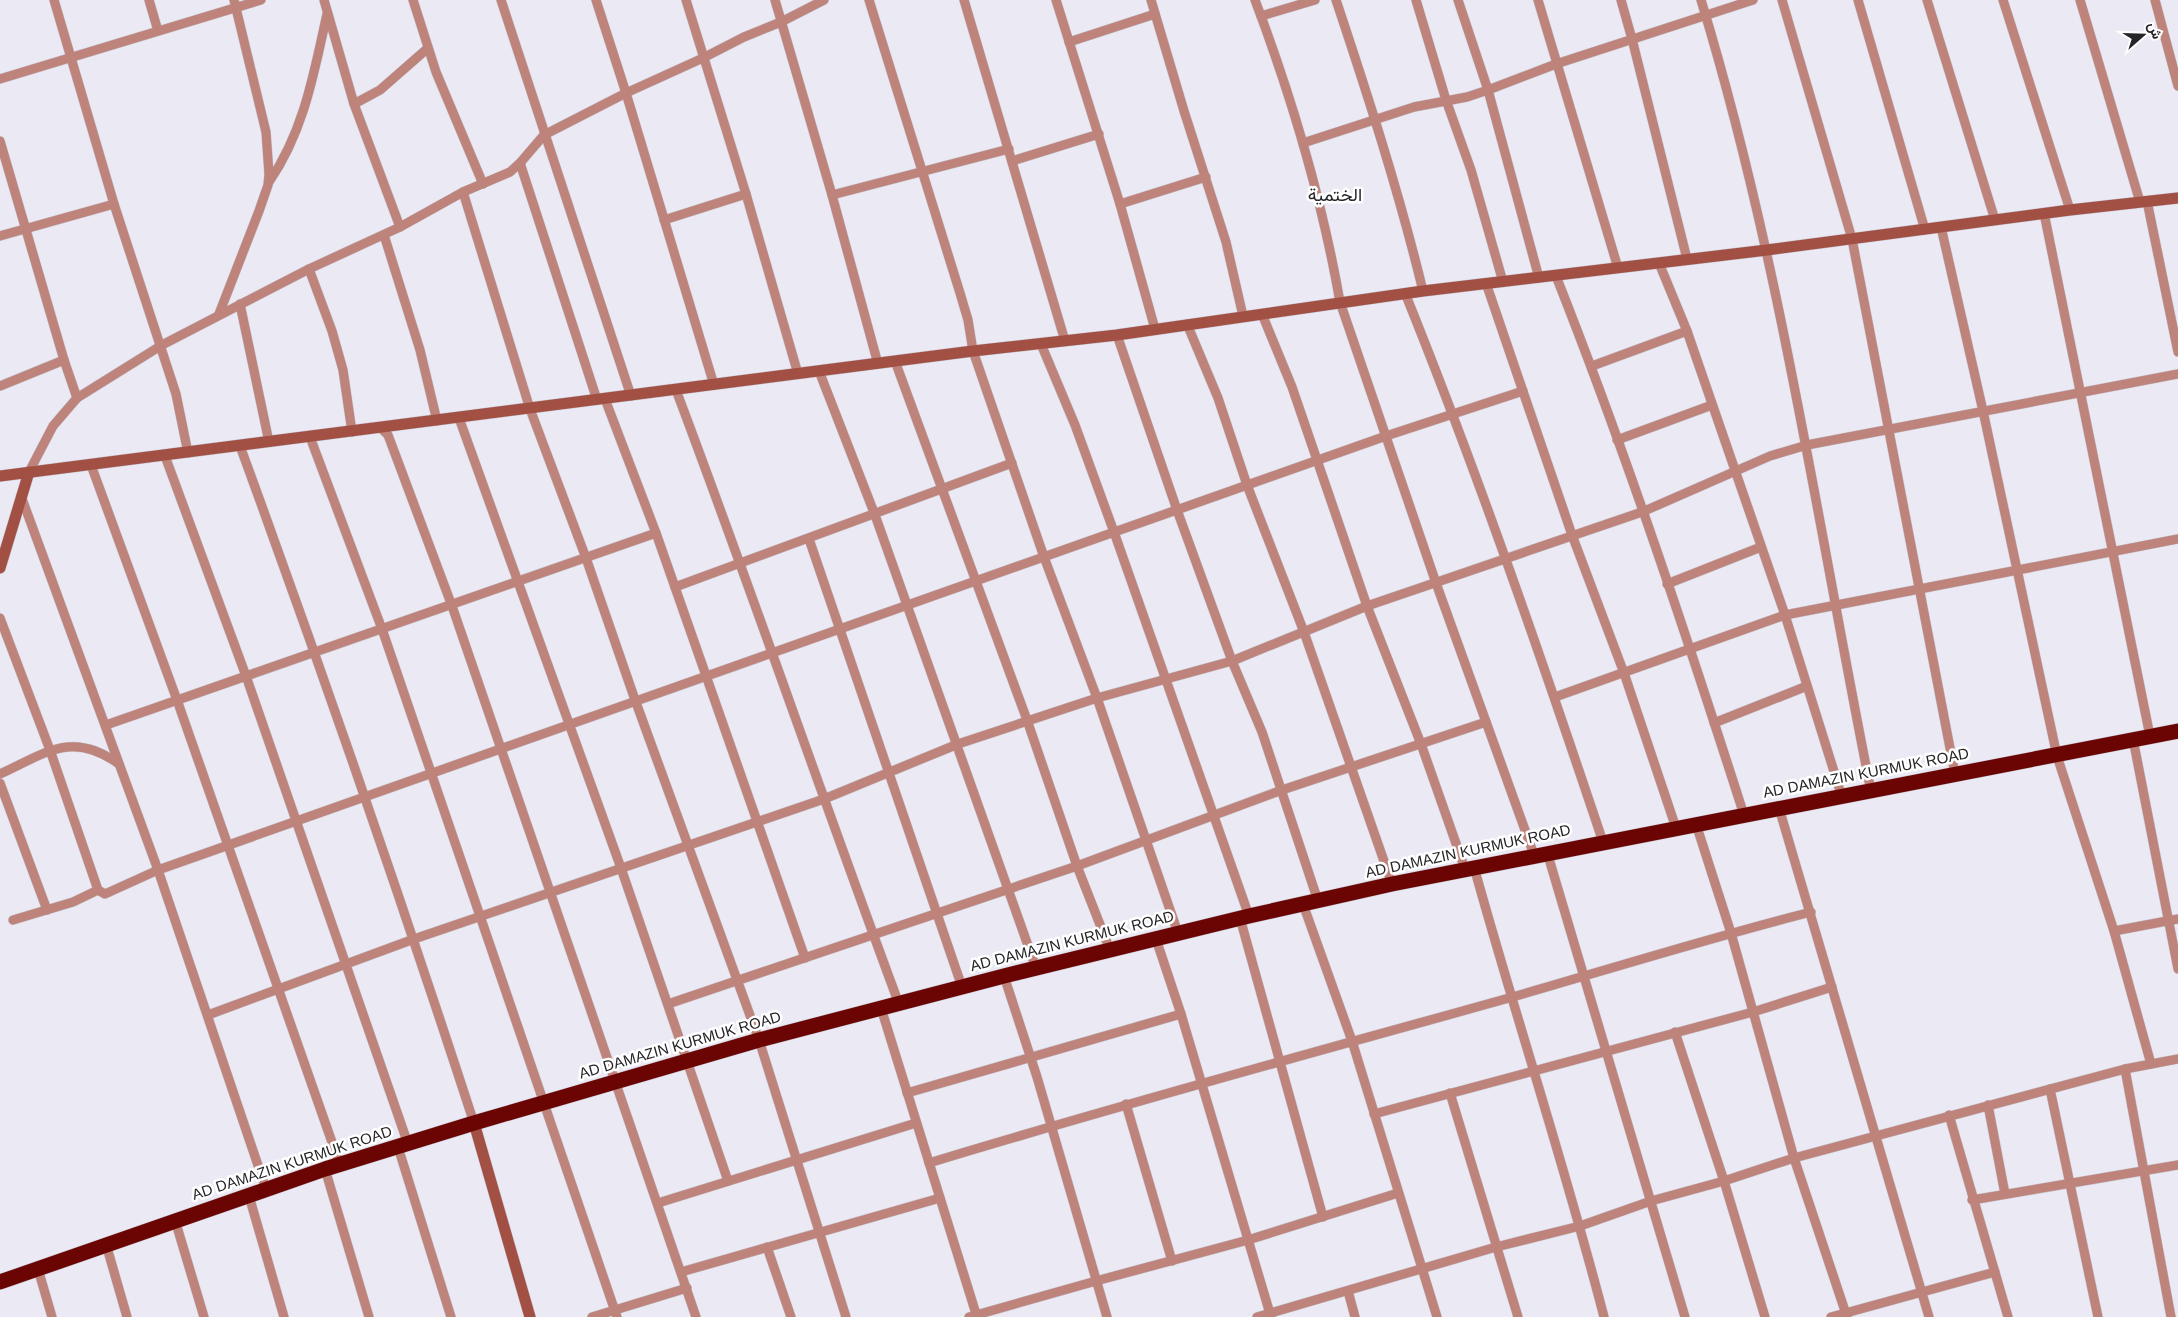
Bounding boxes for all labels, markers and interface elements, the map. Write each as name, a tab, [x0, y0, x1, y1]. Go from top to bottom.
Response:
north arrow	[2118, 10, 2168, 60]
text: ش	[2144, 20, 2166, 42]
district label: الختمية	[1308, 185, 1362, 205]
street label: AD DAMAZIN KURMUK ROAD	[1762, 744, 1970, 801]
street label: AD DAMAZIN KURMUK ROAD	[1364, 820, 1572, 881]
street label: AD DAMAZIN KURMUK ROAD	[968, 907, 1176, 974]
street label: AD DAMAZIN KURMUK ROAD	[577, 1007, 783, 1082]
street label: AD DAMAZIN KURMUK ROAD	[190, 1122, 394, 1203]

